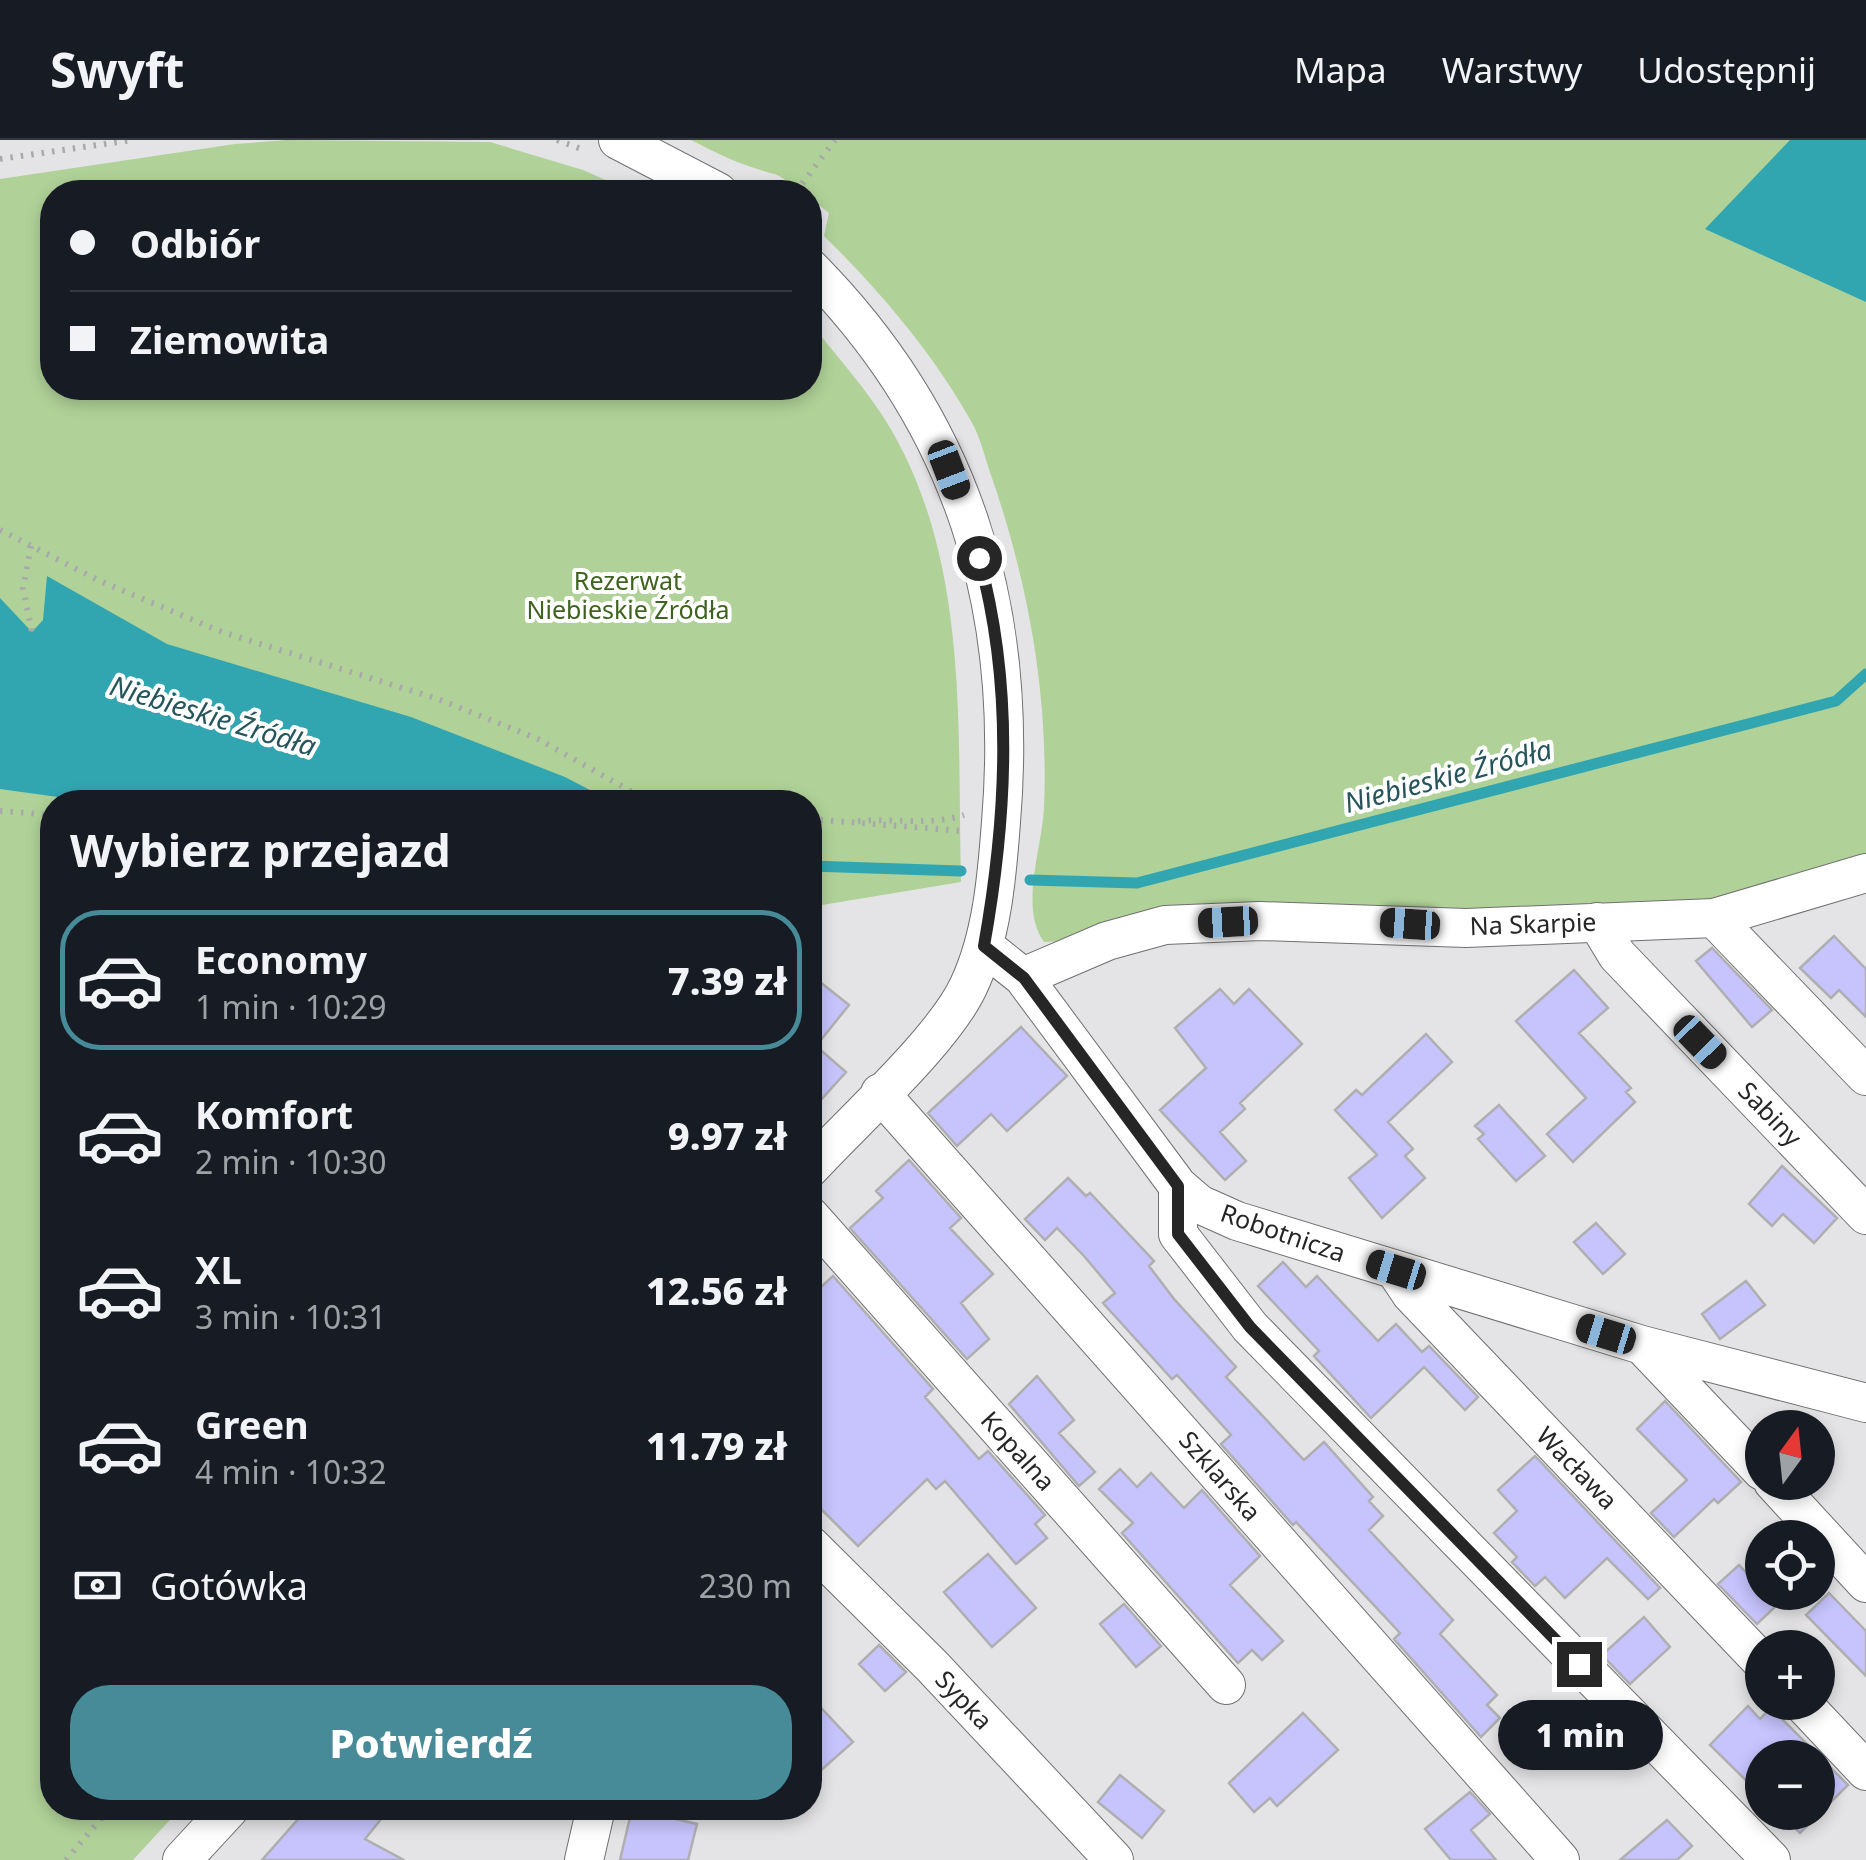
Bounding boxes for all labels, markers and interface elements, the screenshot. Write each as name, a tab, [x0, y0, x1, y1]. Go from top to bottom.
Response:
text: Swyft	[50, 37, 184, 102]
text: Mapa	[1294, 46, 1387, 93]
text: Warstwy	[1442, 46, 1582, 93]
text: Udostępnij	[1637, 46, 1816, 93]
text: Odbiór	[130, 217, 260, 269]
text: Ziemowita	[130, 313, 329, 365]
car	[924, 437, 974, 503]
route start	[957, 536, 1002, 581]
park label: Rezerwat Niebieskie Źródła	[527, 563, 729, 626]
water label: Niebieskie Źródła	[106, 666, 321, 764]
water label: Niebieskie Źródła	[1340, 729, 1556, 821]
text: Wybierz przejazd	[70, 819, 451, 880]
street label: Na Skarpie	[1469, 904, 1597, 942]
car	[1197, 905, 1259, 939]
car	[1379, 907, 1441, 941]
text: Economy	[195, 933, 367, 985]
icon: car	[75, 935, 165, 1025]
text: 7.39 zł	[668, 954, 787, 1006]
text: 1 min · 10:29	[195, 985, 387, 1028]
car	[1668, 1010, 1732, 1074]
street label: Sabiny	[1731, 1074, 1810, 1153]
text: Komfort	[195, 1088, 353, 1140]
icon: car	[75, 1090, 165, 1180]
text: 9.97 zł	[668, 1109, 787, 1161]
text: 2 min · 10:30	[195, 1140, 387, 1183]
street label: Robotnicza	[1216, 1195, 1350, 1269]
text: XL	[195, 1243, 242, 1295]
icon: car	[75, 1245, 165, 1335]
car	[1363, 1247, 1429, 1293]
text: 12.56 zł	[646, 1264, 787, 1316]
text: 3 min · 10:31	[195, 1295, 387, 1338]
car	[1573, 1311, 1639, 1357]
text: Green	[195, 1398, 309, 1450]
icon: car	[75, 1400, 165, 1490]
street label: Kopalna	[974, 1403, 1063, 1497]
north arrow	[1745, 1410, 1835, 1500]
map controls	[1745, 1410, 1835, 1830]
street label: Wacława	[1530, 1418, 1626, 1516]
text: 11.79 zł	[646, 1419, 787, 1471]
street label: Szklarska	[1172, 1423, 1269, 1528]
text: 4 min · 10:32	[195, 1450, 387, 1493]
button: locate	[1745, 1520, 1835, 1610]
icon: cash	[70, 1558, 125, 1613]
text: Gotówka	[150, 1559, 308, 1611]
text: 230 m	[699, 1564, 792, 1607]
button: +	[1745, 1630, 1835, 1720]
route end	[1557, 1642, 1602, 1687]
street label: Sypka	[929, 1662, 1001, 1736]
button: Potwierdź	[70, 1685, 792, 1800]
callout: 1 min	[1496, 1699, 1662, 1769]
text: 1 min	[1536, 1713, 1625, 1756]
button: −	[1745, 1740, 1835, 1830]

